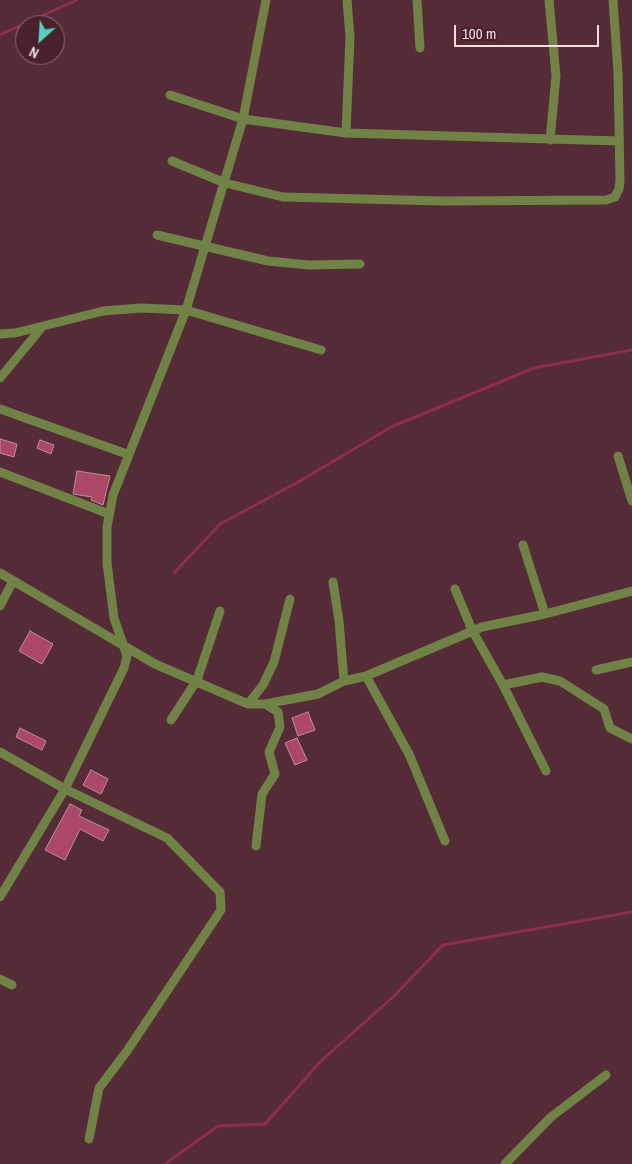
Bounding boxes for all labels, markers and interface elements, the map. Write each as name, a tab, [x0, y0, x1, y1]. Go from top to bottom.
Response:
north arrow	[15, 15, 65, 65]
scale bar	[457, 15, 602, 47]
text: 100 m	[462, 23, 496, 44]
text: N	[26, 43, 42, 62]

